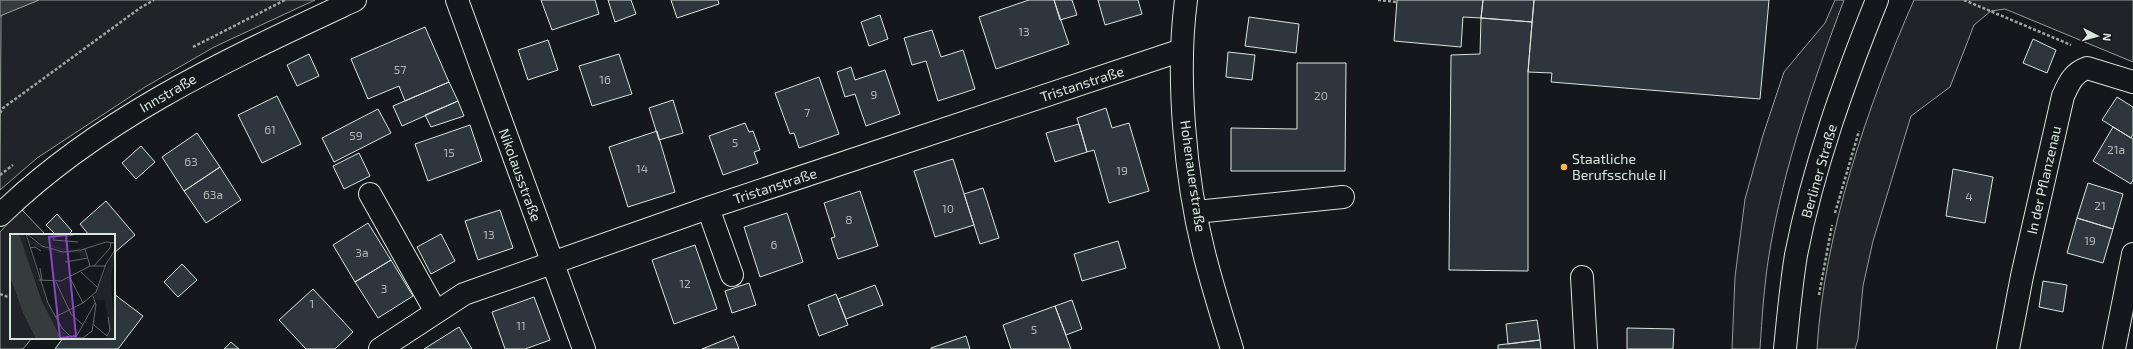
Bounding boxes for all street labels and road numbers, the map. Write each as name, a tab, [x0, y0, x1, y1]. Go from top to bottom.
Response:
street label: Tristanstraße	[1038, 62, 1126, 105]
street label: Innstraße	[136, 70, 199, 116]
street label: Hohenauerstraße	[1177, 119, 1210, 233]
street label: Berliner Straße	[1797, 122, 1840, 220]
street label: In der Pflanzenau	[2023, 124, 2064, 236]
street label: Nikolausstraße	[496, 126, 545, 224]
street label: Tristanstraße	[731, 164, 819, 207]

